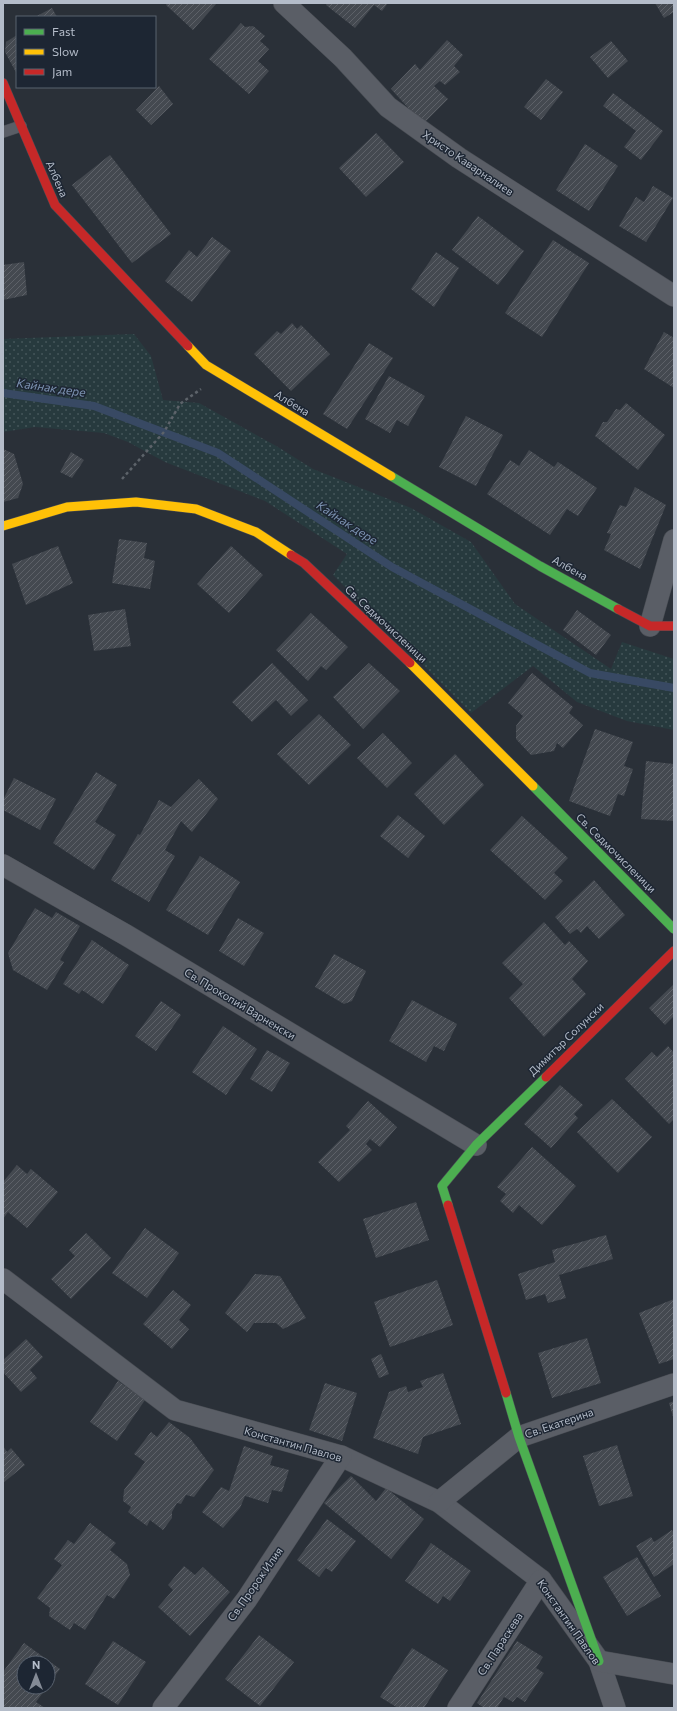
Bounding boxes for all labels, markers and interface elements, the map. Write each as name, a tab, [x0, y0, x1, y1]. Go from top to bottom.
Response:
legend	[16, 16, 156, 88]
text: Fast	[52, 24, 75, 38]
text: Slow	[52, 44, 79, 58]
text: Jam	[52, 64, 72, 79]
street label: Христо Каварналиев	[420, 127, 516, 198]
street label: Албена	[44, 159, 71, 199]
water label: Кайнак дере	[16, 375, 87, 399]
street label: Албена	[272, 387, 312, 418]
water label: Кайнак дере	[315, 497, 381, 547]
street label: Албена	[550, 553, 590, 583]
street label: Св. Седмочисленици	[343, 582, 430, 665]
street label: Св. Седмочисленици	[574, 810, 659, 895]
street label: Св. Прокопий Варненски	[182, 965, 298, 1042]
street label: Димитър Солунски	[525, 999, 606, 1078]
street label: Св. Екатерина	[523, 1405, 595, 1440]
street label: Константин Павлов	[243, 1423, 344, 1464]
street label: Св. Пророк Илия	[224, 1544, 285, 1623]
street label: Константин Павлов	[535, 1577, 604, 1667]
street label: Св. Параскева	[474, 1610, 525, 1678]
north arrow	[16, 1655, 56, 1695]
text: N	[32, 1658, 40, 1671]

